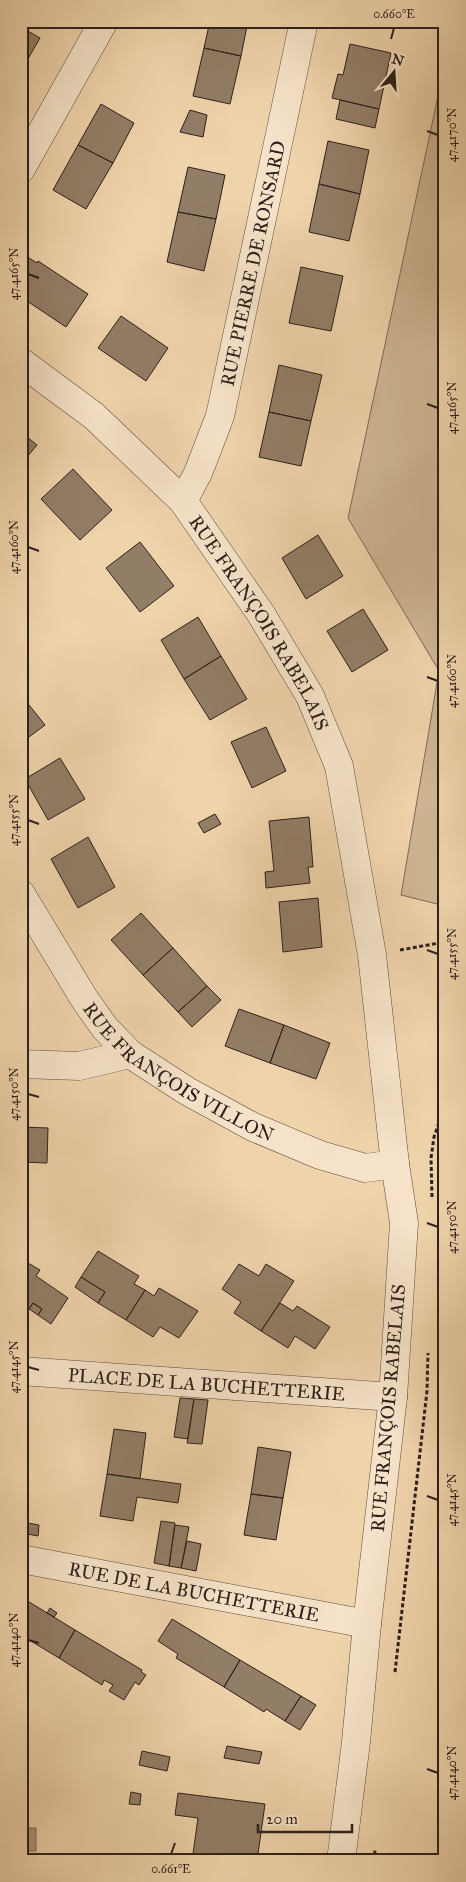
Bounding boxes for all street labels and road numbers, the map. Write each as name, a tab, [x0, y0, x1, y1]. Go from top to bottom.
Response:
street label: RUE PIERRE DE RONSARD	[215, 138, 290, 388]
street label: RUE FRANÇOIS RABELAIS	[185, 511, 334, 734]
street label: RUE FRANÇOIS VILLON	[79, 997, 277, 1146]
street label: RUE FRANÇOIS RABELAIS	[366, 1283, 410, 1533]
street label: PLACE DE LA BUCHETTERIE	[67, 1363, 346, 1405]
street label: RUE DE LA BUCHETTERIE	[67, 1557, 322, 1626]

